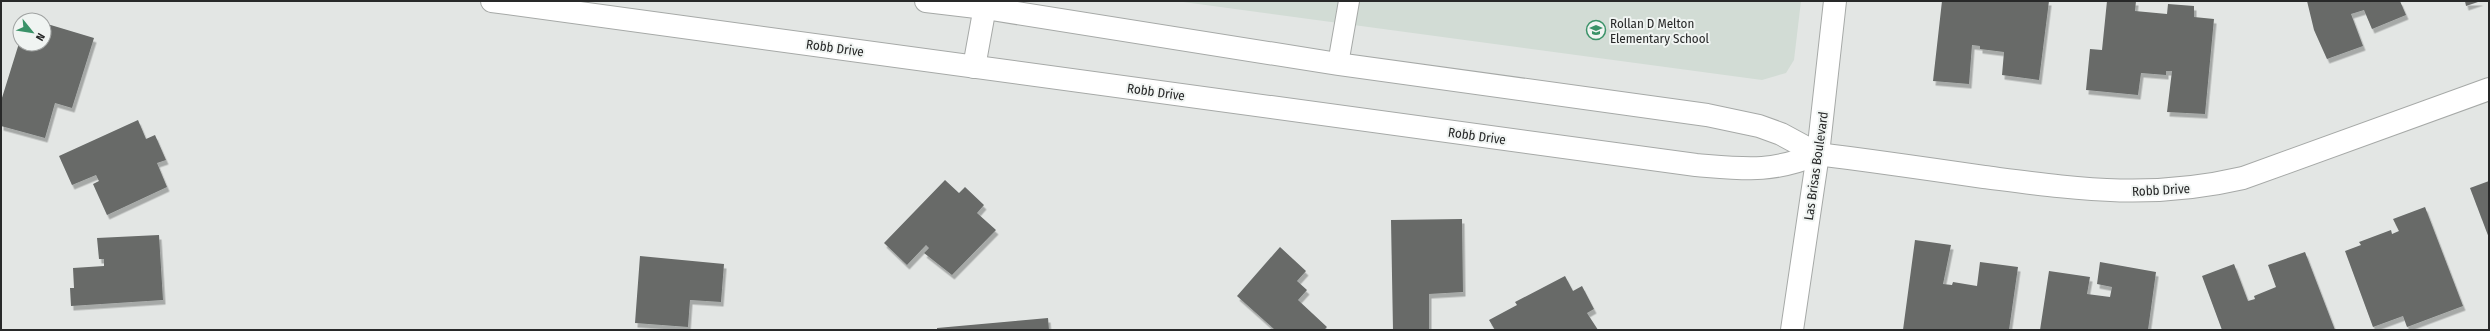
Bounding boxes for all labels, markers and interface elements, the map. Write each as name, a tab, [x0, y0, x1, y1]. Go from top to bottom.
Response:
north arrow	[12, 12, 52, 52]
place label: Rollan D Melton Elementary School	[1610, 16, 1710, 46]
school or university icon: Rollan D Melton Elementary School	[1585, 19, 1607, 41]
text: N	[33, 31, 48, 43]
street label: Robb Drive	[805, 37, 865, 59]
street label: Robb Drive	[1126, 81, 1186, 103]
street label: Las Brisas Boulevard	[1801, 111, 1831, 221]
street label: Robb Drive	[1447, 125, 1507, 147]
street label: Robb Drive	[2132, 181, 2190, 199]

